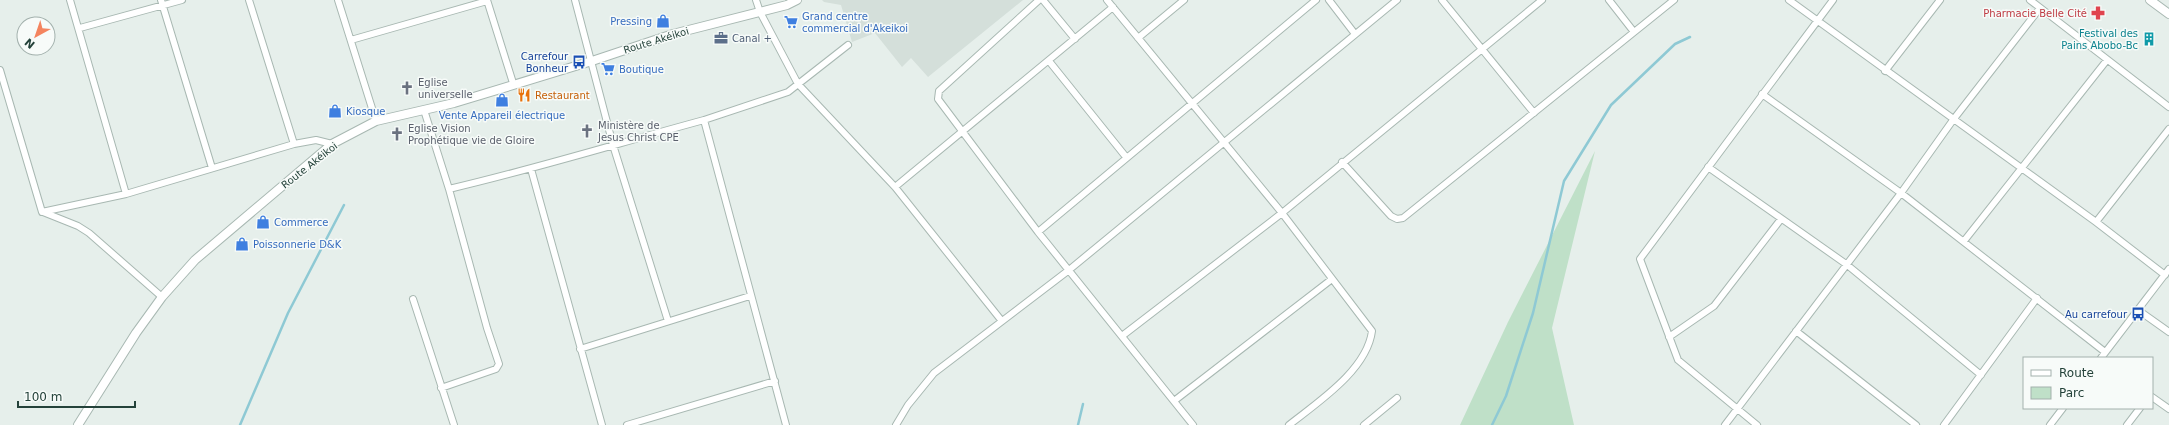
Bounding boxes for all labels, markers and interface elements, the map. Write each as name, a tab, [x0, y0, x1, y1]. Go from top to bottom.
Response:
pharmacy icon: Pharmacie Belle Cité	[2090, 5, 2106, 21]
place label: Pharmacie Belle Cité	[1983, 8, 2087, 19]
place label: Grand centre commercial d'Akeikoi	[802, 11, 908, 34]
shop icon: Pressing	[655, 13, 671, 29]
supermarket icon: Grand centre commercial d'Akeikoi	[783, 14, 799, 30]
north arrow	[16, 16, 56, 56]
place label: Pressing	[610, 16, 652, 27]
street label: Route Akéikoi	[622, 25, 690, 56]
place label: Festival des Pains Abobo-Bc	[2061, 28, 2138, 51]
office icon: Canal +	[713, 30, 729, 46]
building icon: Festival des Pains Abobo-Bc	[2141, 31, 2157, 47]
place label: Canal +	[732, 33, 772, 44]
text: N	[22, 35, 38, 51]
place label: Carrefour Bonheur	[521, 51, 569, 74]
bus stop icon: Carrefour Bonheur	[571, 54, 587, 70]
supermarket icon: Boutique	[600, 61, 616, 77]
place label: Boutique	[619, 64, 664, 75]
place label: Eglise universelle	[418, 77, 473, 100]
church icon: Eglise universelle	[399, 80, 415, 96]
restaurant icon: Restaurant	[516, 87, 532, 103]
place label: Restaurant	[535, 90, 590, 101]
shop icon: Vente Appareil électrique	[494, 92, 510, 108]
shop icon: Kiosque	[327, 103, 343, 119]
place label: Kiosque	[346, 106, 386, 117]
place label: Vente Appareil électrique	[439, 110, 565, 121]
place label: Ministère de Jesus Christ CPE	[597, 120, 679, 143]
place label: Eglise Vision Prophétique vie de Gloire	[408, 123, 535, 146]
church icon: Ministère de Jesus Christ CPE	[579, 123, 595, 139]
church icon: Eglise Vision Prophétique vie de Gloire	[389, 126, 405, 142]
street label: Route Akéikoi	[279, 140, 339, 191]
shop icon: Commerce	[255, 214, 271, 230]
place label: Commerce	[274, 217, 328, 228]
shop icon: Poissonnerie D&K	[234, 236, 250, 252]
place label: Poissonnerie D&K	[253, 239, 342, 250]
bus stop icon: Au carrefour	[2130, 306, 2146, 322]
place label: Au carrefour	[2065, 309, 2128, 320]
legend	[2023, 357, 2153, 409]
text: Route	[2059, 366, 2094, 380]
scale bar	[18, 383, 135, 409]
text: Parc	[2059, 386, 2084, 400]
text: 100 m	[24, 390, 62, 404]

